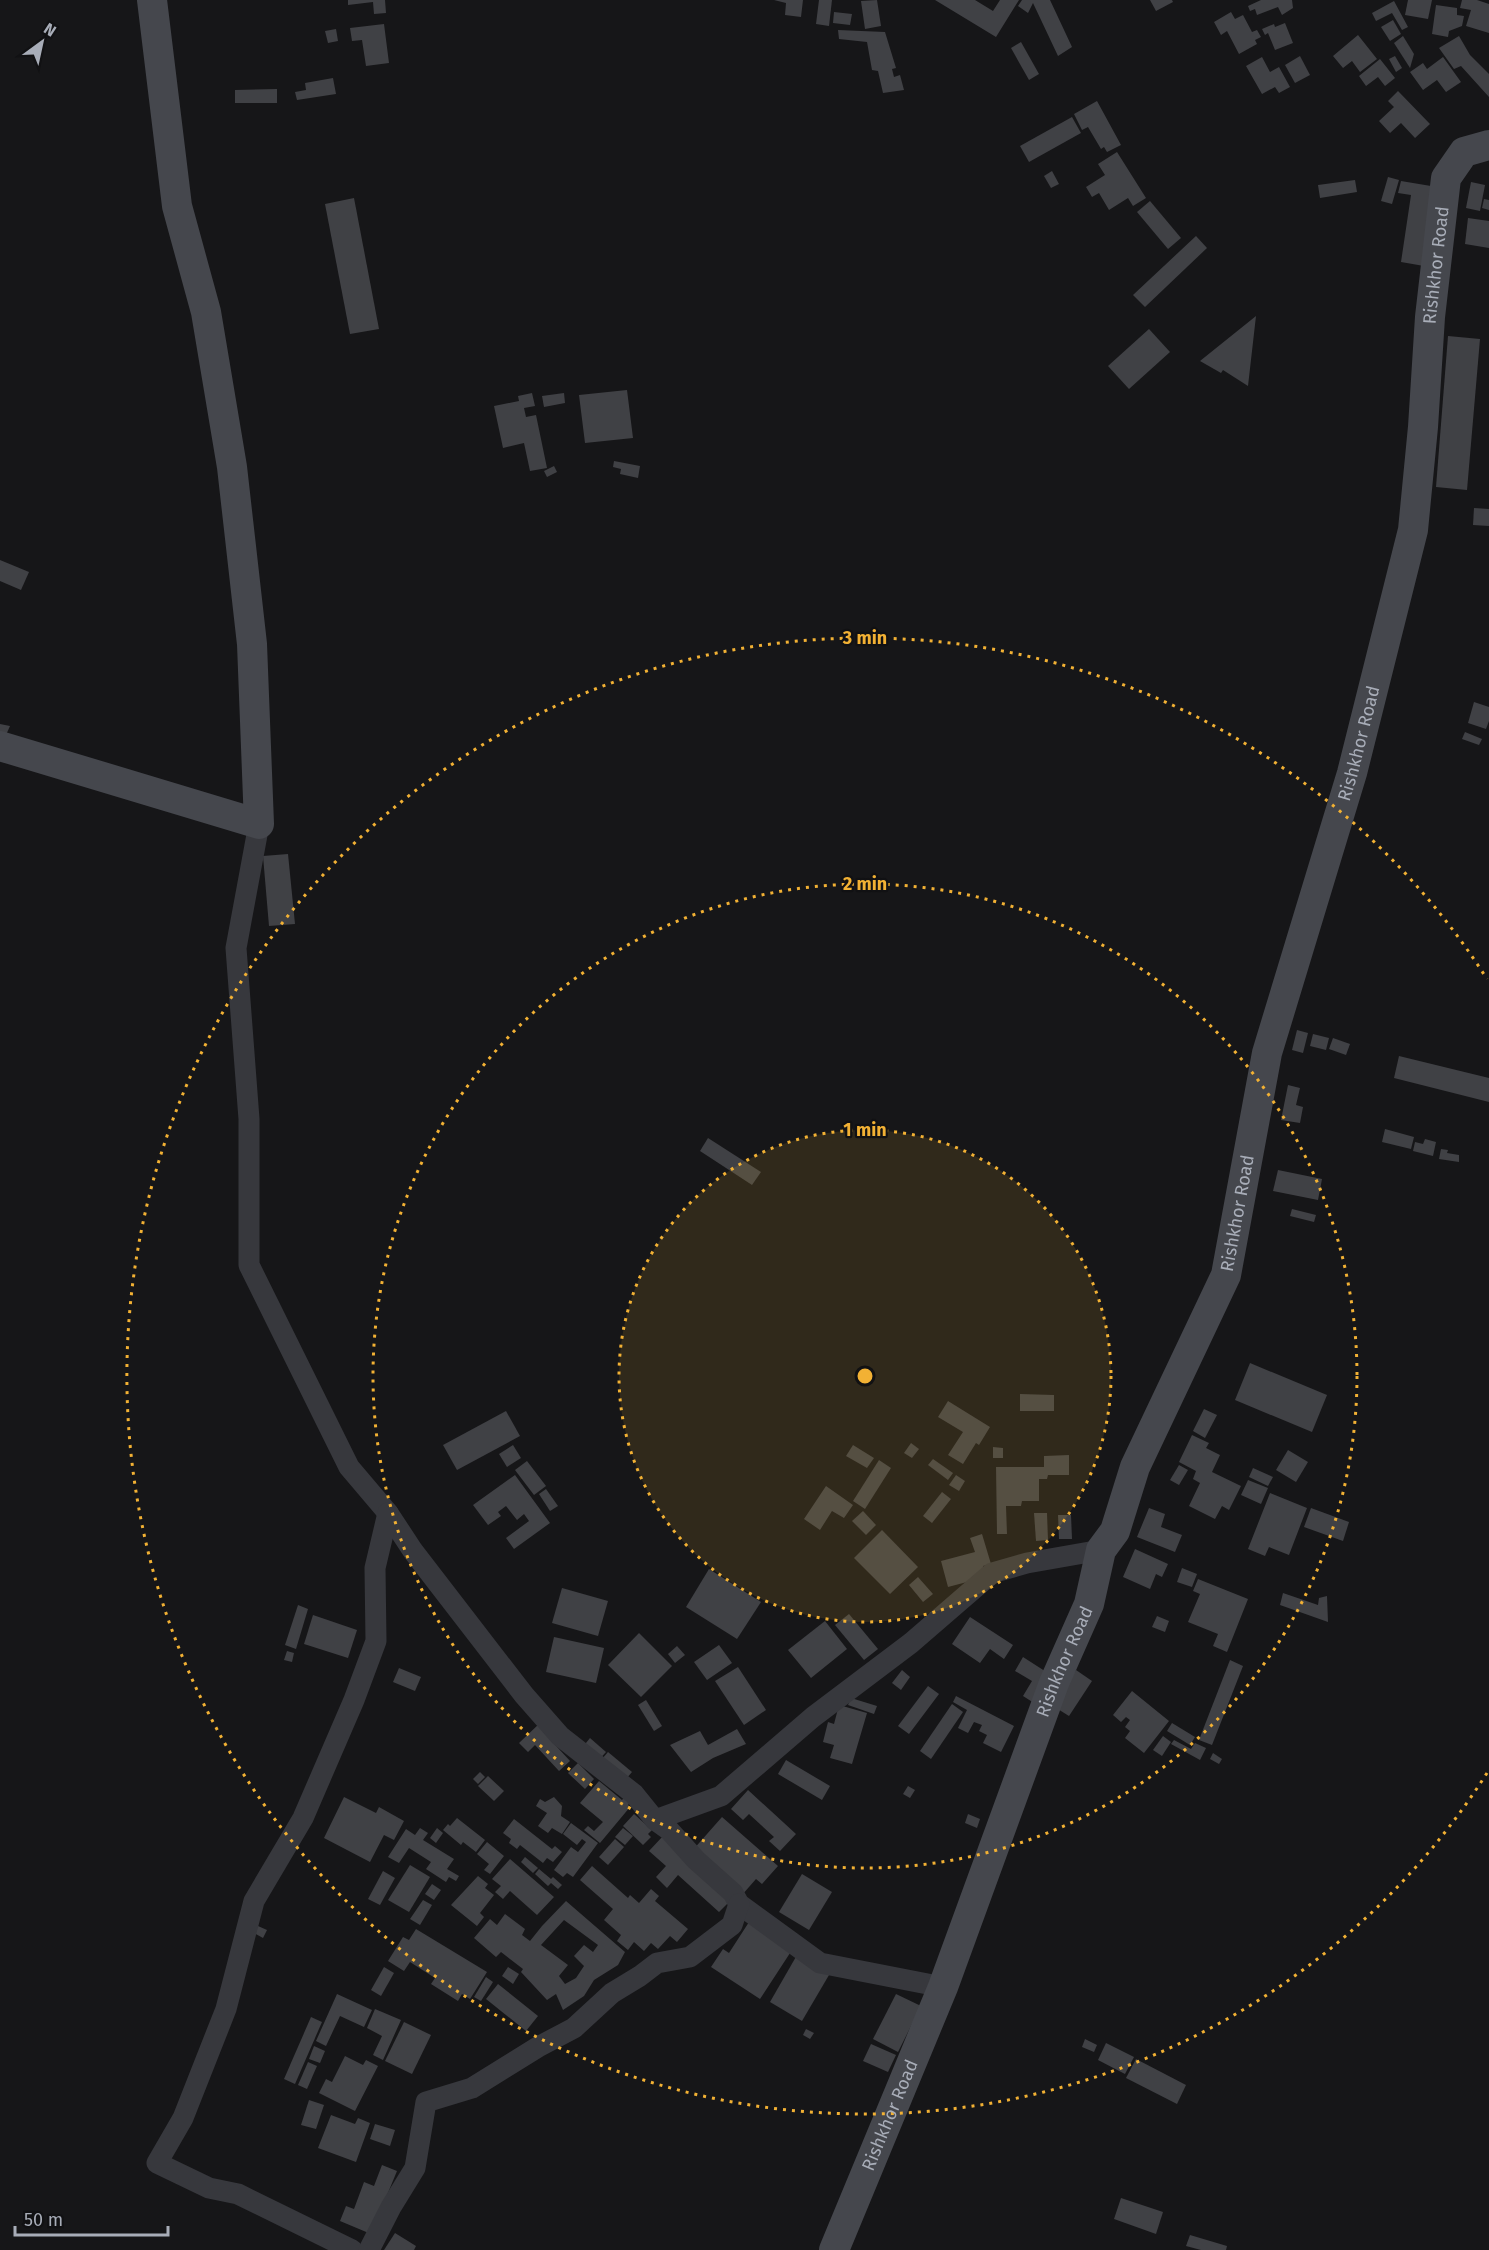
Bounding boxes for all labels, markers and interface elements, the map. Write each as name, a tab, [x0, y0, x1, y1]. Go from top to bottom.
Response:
north arrow	[12, 12, 72, 72]
text: N	[40, 19, 60, 41]
street label: Rishkhor Road	[1419, 205, 1454, 325]
text: 3 min	[842, 627, 887, 649]
street label: Rishkhor Road	[1333, 683, 1385, 804]
text: 2 min	[843, 873, 887, 895]
text: 1 min	[843, 1119, 887, 1141]
street label: Rishkhor Road	[1216, 1153, 1259, 1273]
centre of rings	[855, 1366, 875, 1386]
street label: Rishkhor Road	[1031, 1603, 1098, 1720]
street label: Rishkhor Road	[857, 2056, 923, 2174]
scale bar	[15, 2199, 168, 2237]
text: 50 m	[24, 2209, 63, 2231]

